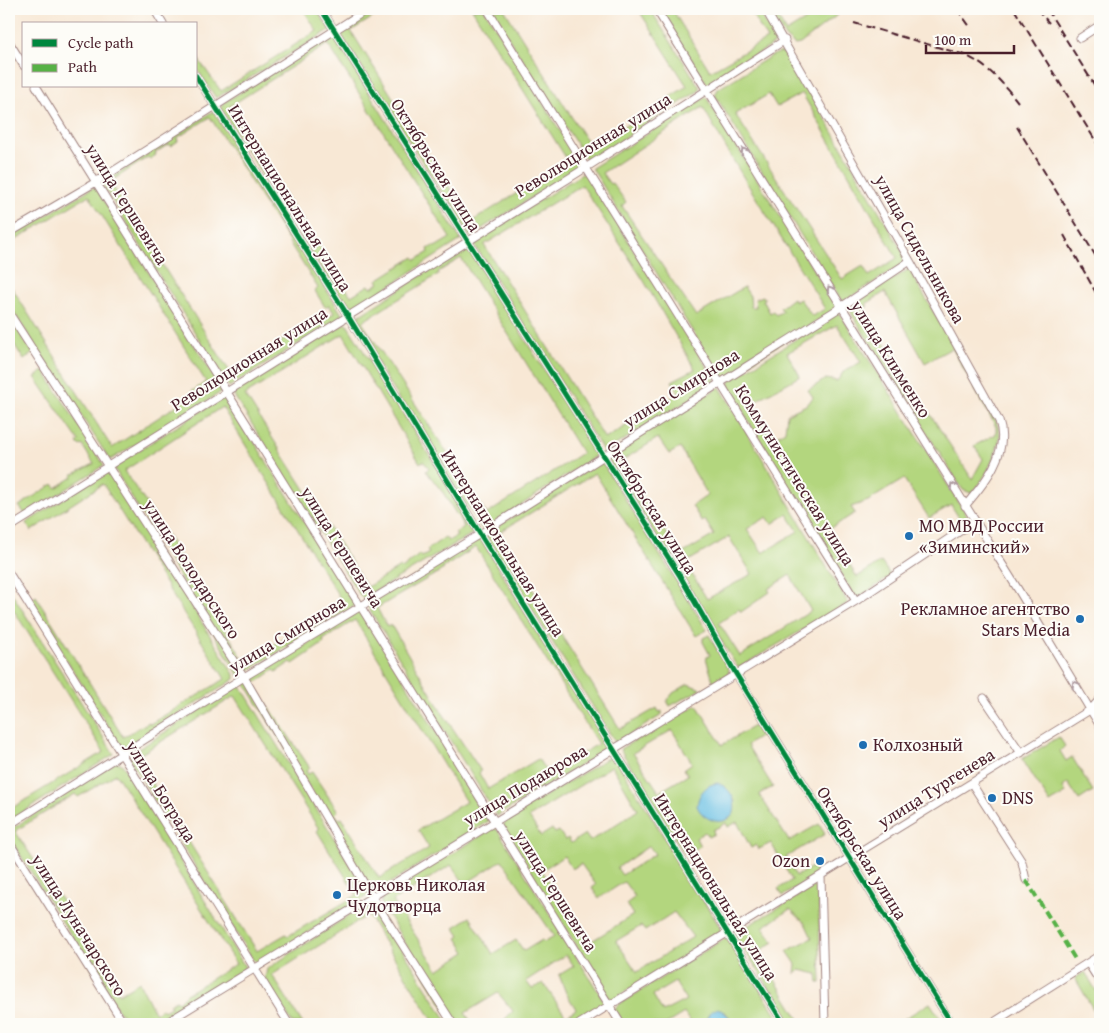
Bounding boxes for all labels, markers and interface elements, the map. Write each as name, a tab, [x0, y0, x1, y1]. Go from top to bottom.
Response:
legend	[22, 22, 198, 88]
scale bar	[926, 22, 1014, 54]
text: 100 m	[934, 29, 972, 50]
text: Cycle path	[68, 32, 134, 53]
text: Path	[68, 56, 97, 77]
street label: Революционная улица	[509, 85, 677, 204]
street label: Октябрьская улица	[384, 93, 489, 237]
street label: Интернациональная улица	[222, 99, 360, 297]
street label: улица Гершевича	[79, 137, 176, 270]
one-way arrow	[741, 147, 750, 156]
street label: улица Сидельникова	[868, 168, 973, 329]
one-way arrow	[826, 285, 836, 294]
street label: улица Клименко	[844, 294, 939, 423]
street label: Революционная улица	[165, 299, 333, 418]
street label: улица Смирнова	[617, 341, 744, 435]
street label: Коммунистическая улица	[728, 379, 863, 571]
street label: Октябрьская улица	[600, 435, 705, 579]
street label: Интернациональная улица	[435, 444, 573, 642]
street label: улица Гершевича	[294, 480, 391, 613]
one-way arrow	[949, 483, 959, 492]
street label: улица Володарского	[136, 492, 248, 644]
place label: МО МВД России «Зиминский»	[919, 512, 1044, 560]
marker: МО МВД России «Зиминский»	[903, 530, 915, 542]
street label: улица Смирнова	[222, 588, 351, 680]
place label: Рекламное агентство Stars Media	[901, 595, 1070, 643]
marker: Рекламное агентство Stars Media	[1074, 613, 1086, 625]
one-way arrow	[1071, 681, 1081, 690]
place label: Колхозный	[873, 731, 963, 758]
street label: улица Бограда	[119, 733, 204, 848]
street label: улица Подаюрова	[457, 736, 592, 833]
marker: Колхозный	[857, 739, 869, 751]
street label: улица Тургенева	[871, 740, 1000, 835]
street label: Октябрьская улица	[810, 781, 915, 925]
place label: DNS	[1002, 784, 1034, 811]
street label: Интернациональная улица	[648, 788, 786, 986]
marker: DNS	[986, 792, 998, 804]
street label: улица Гершевича	[508, 824, 605, 957]
street label: улица Луначарского	[24, 847, 134, 1001]
place label: Ozon	[772, 847, 810, 874]
marker: Ozon	[814, 855, 826, 867]
place label: Церковь Николая Чудотворца	[347, 871, 485, 919]
marker: Церковь Николая Чудотворца	[331, 889, 343, 901]

